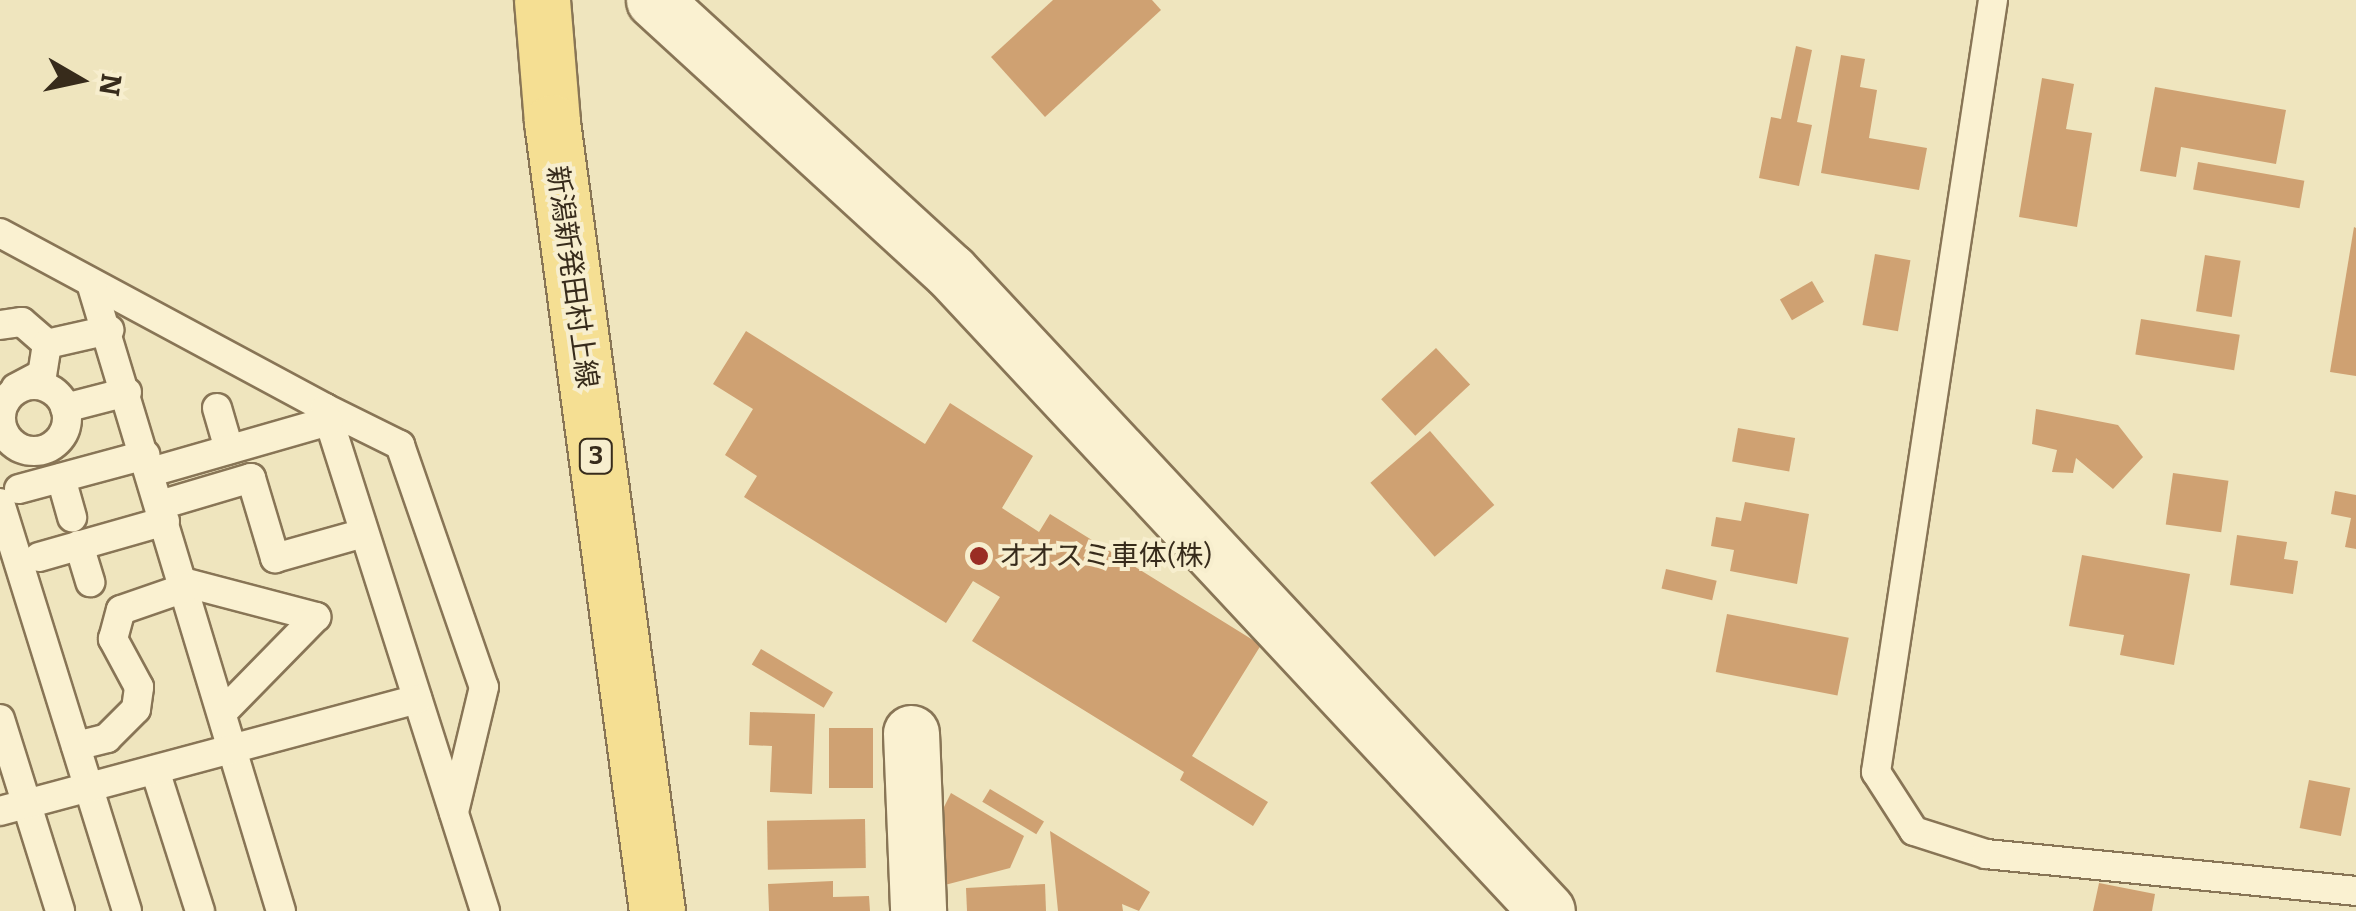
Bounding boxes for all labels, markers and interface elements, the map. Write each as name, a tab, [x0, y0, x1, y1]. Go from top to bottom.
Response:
north arrow	[30, 30, 130, 130]
text: N	[92, 72, 128, 98]
street label: 新潟新発田村上線	[540, 164, 604, 390]
road number: 3	[578, 436, 614, 476]
place label: オオスミ車体(株)	[999, 539, 1212, 573]
marker: オオスミ車体(株)	[968, 545, 990, 567]

